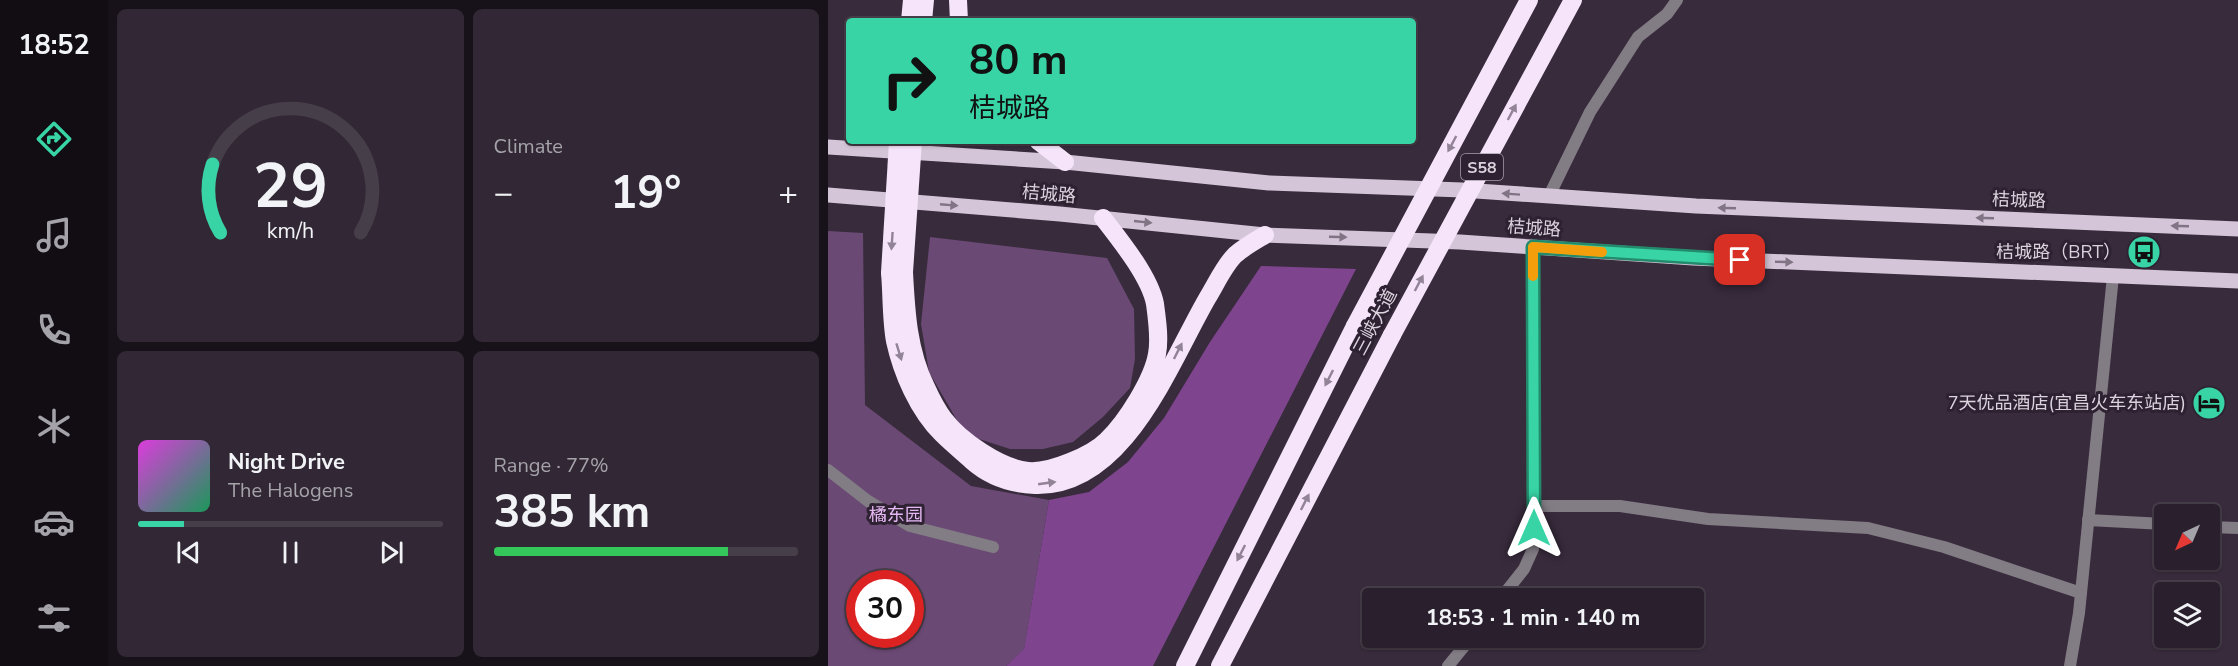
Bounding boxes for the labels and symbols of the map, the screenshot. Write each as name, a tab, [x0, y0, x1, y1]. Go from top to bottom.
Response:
one-way arrow	[1507, 103, 1517, 120]
one-way arrow	[1447, 136, 1457, 153]
road number: S58	[1461, 154, 1503, 180]
street label: 桔城路	[1021, 180, 1077, 208]
street label: 桔城路	[1992, 187, 2046, 213]
one-way arrow	[1502, 189, 1521, 198]
one-way arrow	[940, 200, 959, 210]
one-way arrow	[1717, 203, 1736, 212]
street label: 桔城路	[1506, 214, 1562, 242]
one-way arrow	[1975, 214, 1994, 223]
one-way arrow	[1134, 217, 1153, 227]
one-way arrow	[2170, 222, 2189, 231]
one-way arrow	[887, 232, 897, 251]
one-way arrow	[1328, 233, 1347, 242]
pin	[1714, 234, 1765, 285]
bus stop icon: 桔城路（BRT）	[2126, 234, 2162, 270]
place label: 桔城路（BRT）	[1996, 240, 2121, 264]
one-way arrow	[1774, 257, 1793, 266]
one-way arrow	[1414, 275, 1424, 292]
street label: 三峡大道	[1348, 285, 1402, 359]
one-way arrow	[1173, 342, 1183, 359]
one-way arrow	[894, 343, 904, 361]
one-way arrow	[1324, 370, 1333, 387]
hotel icon: 7天优品酒店(宜昌火车东站店)	[2191, 385, 2227, 421]
place label: 7天优品酒店(宜昌火车东站店)	[1948, 391, 2186, 415]
one-way arrow	[1038, 479, 1057, 488]
one-way arrow	[1300, 493, 1310, 510]
position arrow	[1502, 496, 1566, 560]
park label: 橘东园	[869, 503, 923, 527]
north arrow	[2154, 504, 2220, 570]
one-way arrow	[1237, 544, 1246, 561]
speed limit sign: 30	[846, 570, 924, 648]

